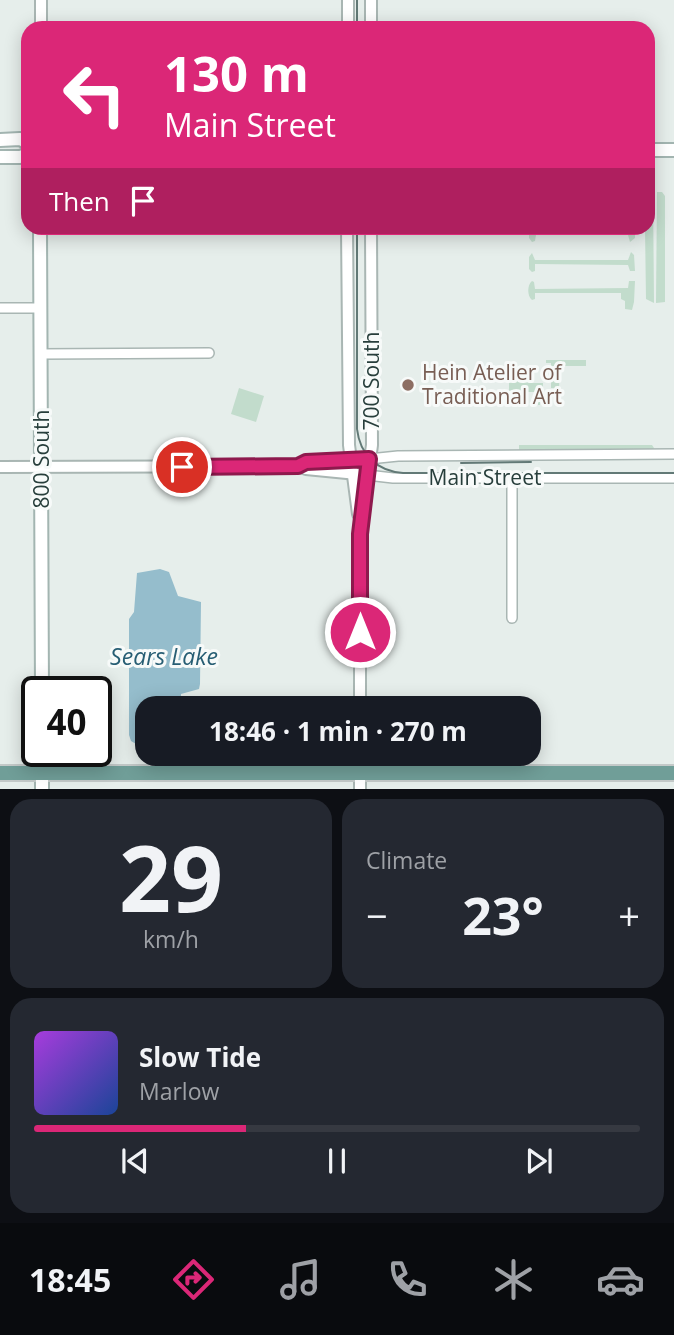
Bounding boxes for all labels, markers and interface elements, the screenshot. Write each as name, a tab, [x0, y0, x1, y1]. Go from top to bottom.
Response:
text: 130 m	[164, 40, 309, 106]
icon: left	[49, 49, 140, 140]
text: Main Street	[164, 103, 336, 146]
icon: arrive	[124, 182, 162, 220]
text: Then	[49, 183, 110, 219]
street label: 700 South	[357, 332, 385, 430]
place label: Hein Atelier of Traditional Art	[422, 358, 564, 410]
marker: Hein Atelier of Traditional Art	[400, 377, 416, 393]
street label: 800 South	[27, 410, 55, 508]
pin	[152, 437, 212, 497]
icon: arrive	[163, 448, 201, 486]
street label: Main Street	[429, 463, 541, 491]
position arrow	[323, 595, 397, 669]
water label: Sears Lake	[110, 640, 218, 672]
speed limit sign: 40	[21, 676, 112, 767]
text: 18:46 · 1 min · 270 m	[209, 713, 467, 749]
text: 29	[119, 815, 223, 939]
text: Climate	[366, 844, 447, 876]
text: 23°	[462, 879, 544, 950]
text: −	[366, 889, 388, 941]
text: +	[618, 889, 640, 941]
text: km/h	[143, 923, 199, 955]
text: Slow Tide	[139, 1039, 261, 1075]
text: Marlow	[139, 1075, 219, 1107]
icon: previous	[116, 1142, 154, 1180]
icon: pause	[318, 1142, 356, 1180]
icon: next	[520, 1142, 558, 1180]
icon: directions	[169, 1255, 218, 1304]
icon: music	[276, 1255, 325, 1304]
icon: phone	[383, 1255, 432, 1304]
icon: climate	[489, 1255, 538, 1304]
icon: car	[596, 1255, 645, 1304]
text: 18:45	[29, 1258, 111, 1301]

